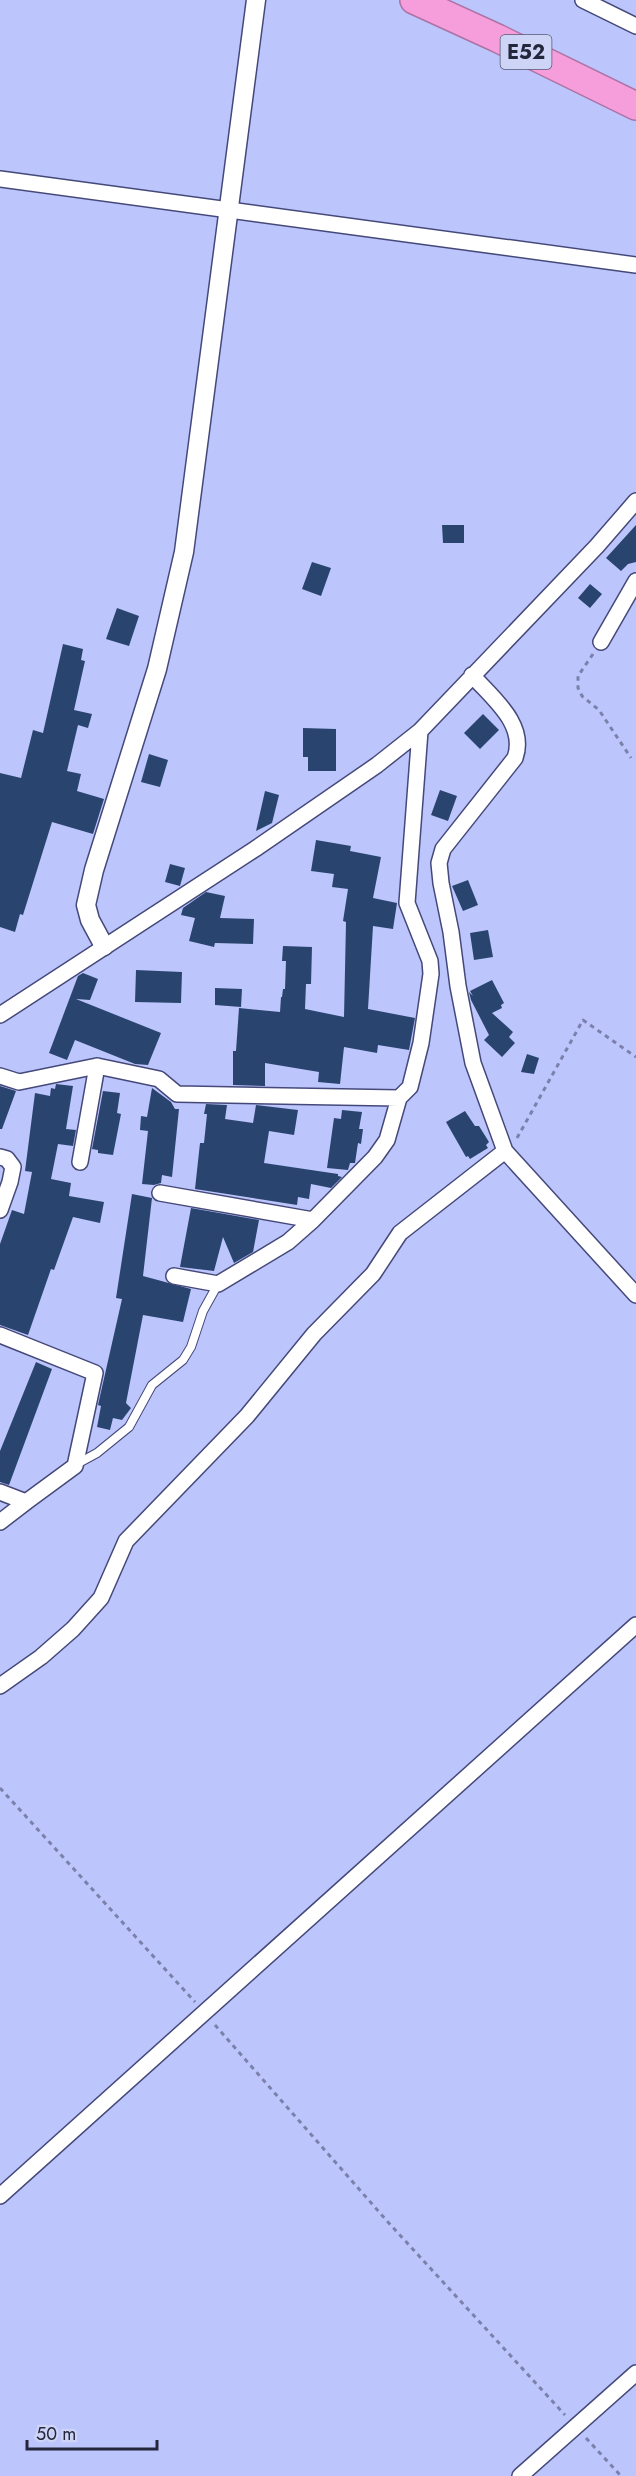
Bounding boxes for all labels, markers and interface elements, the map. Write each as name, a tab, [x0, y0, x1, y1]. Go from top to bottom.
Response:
road number: E52	[500, 35, 552, 69]
scale bar	[27, 2413, 158, 2451]
text: 50 m	[36, 2421, 76, 2447]

